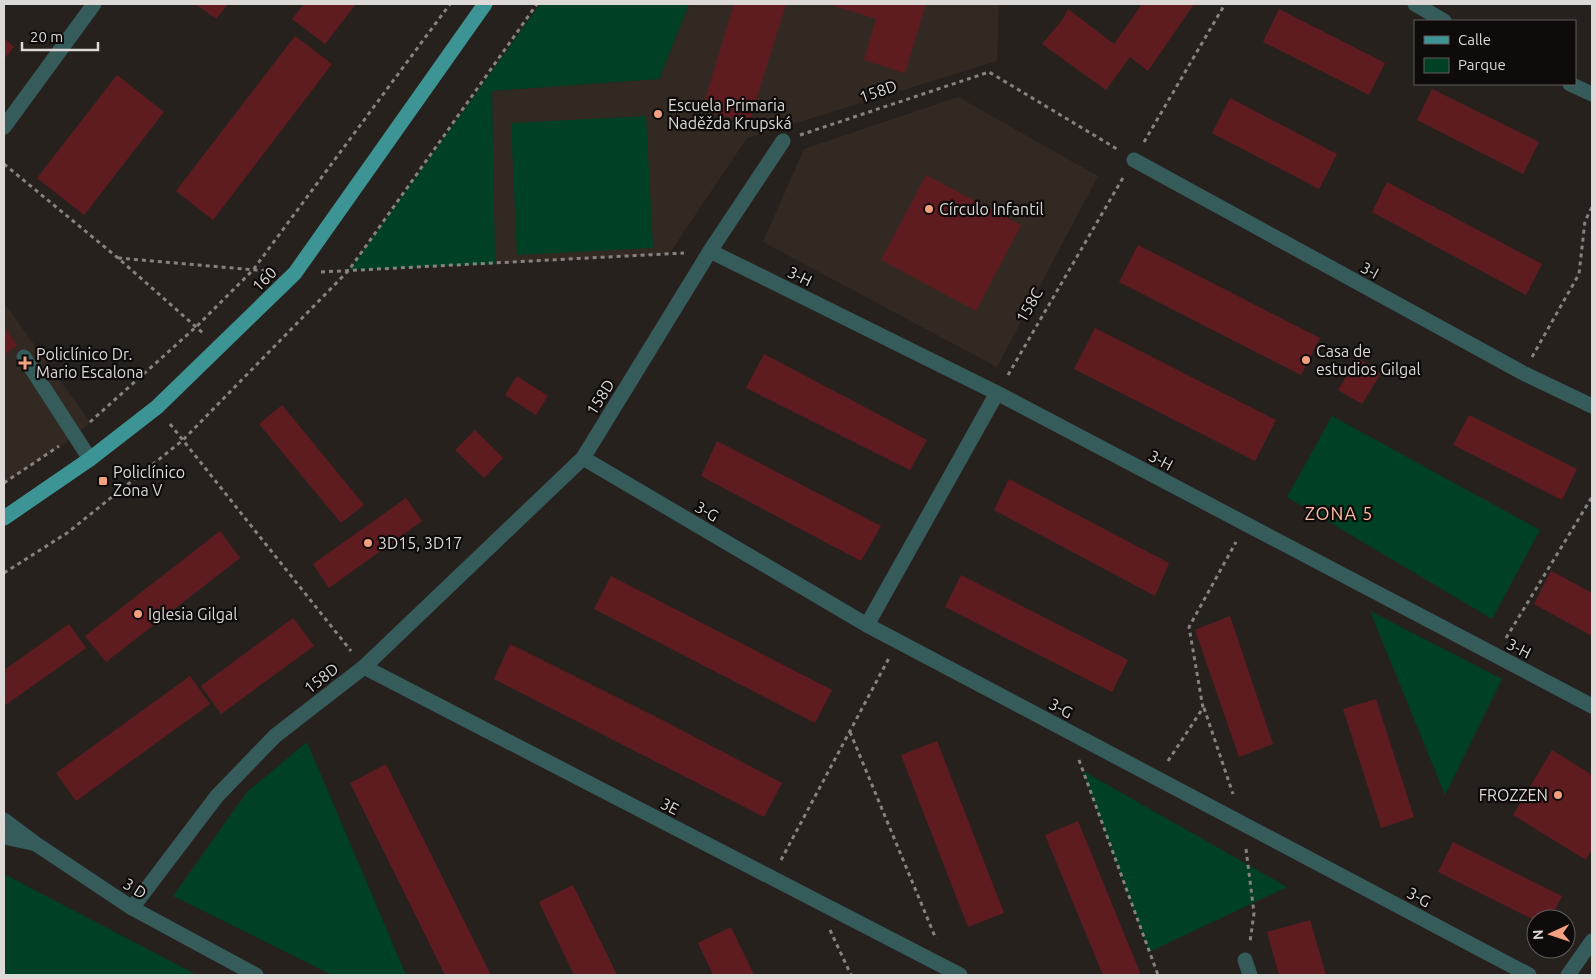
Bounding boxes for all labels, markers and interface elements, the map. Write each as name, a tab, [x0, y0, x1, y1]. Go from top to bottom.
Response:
scale bar	[22, 20, 99, 52]
legend	[1414, 20, 1576, 85]
text: 20 m	[30, 28, 63, 45]
text: Calle	[1458, 31, 1491, 48]
text: Parque	[1458, 56, 1506, 73]
street label: 158D	[857, 76, 899, 106]
place label: Escuela Primaria Naděžda Krupská	[668, 96, 792, 132]
marker: Escuela Primaria Naděžda Krupská	[652, 108, 664, 120]
place label: Círculo Infantil	[939, 200, 1044, 218]
marker: Círculo Infantil	[923, 203, 935, 215]
street label: 3-I	[1358, 258, 1382, 282]
street label: 3-H	[785, 262, 815, 290]
street label: 160	[248, 263, 280, 295]
street label: 158C	[1012, 284, 1046, 325]
place label: Casa de estudios Gilgal	[1316, 342, 1421, 378]
place label: Policlínico Dr. Mario Escalona	[36, 345, 144, 381]
marker: Casa de estudios Gilgal	[1300, 354, 1312, 366]
marker: Policlínico Dr. Mario Escalona	[18, 356, 32, 370]
street label: 158D	[582, 376, 618, 418]
street label: 3-H	[1146, 446, 1176, 474]
place label: Policlínico Zona V	[113, 463, 185, 499]
marker: Policlínico Zona V	[97, 475, 109, 487]
street label: 3-G	[692, 497, 722, 525]
district label: ZONA 5	[1305, 503, 1373, 523]
place label: 3D15, 3D17	[378, 534, 462, 552]
marker: 3D15, 3D17	[362, 537, 374, 549]
place label: Iglesia Gilgal	[148, 605, 237, 623]
marker: Iglesia Gilgal	[132, 608, 144, 620]
street label: 3-H	[1504, 634, 1534, 662]
street label: 158D	[300, 659, 342, 697]
street label: 3-G	[1046, 694, 1076, 722]
place label: FROZZEN	[1479, 786, 1548, 804]
marker: FROZZEN	[1552, 789, 1564, 801]
street label: 3E	[658, 794, 682, 818]
street label: 3 D	[120, 874, 150, 902]
street label: 3-G	[1404, 883, 1434, 911]
north arrow	[1526, 909, 1576, 959]
text: N	[1530, 929, 1546, 940]

